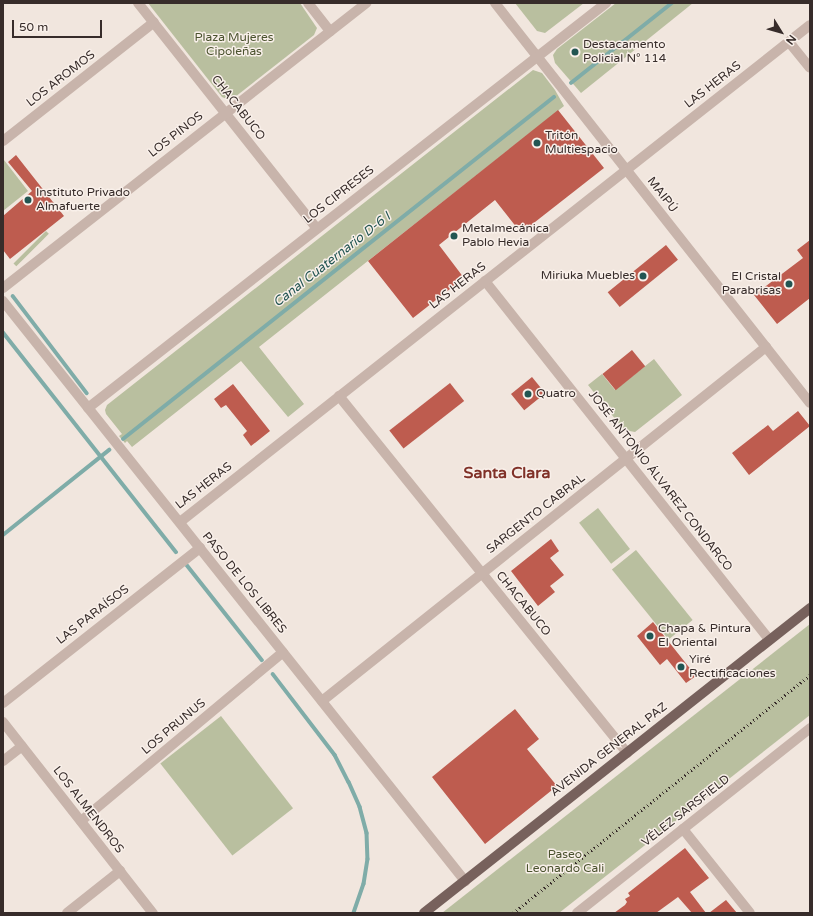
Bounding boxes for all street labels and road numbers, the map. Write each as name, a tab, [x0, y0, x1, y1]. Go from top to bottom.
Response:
street label: LOS AROMOS	[24, 48, 98, 110]
street label: LAS HERAS	[682, 58, 744, 112]
street label: CHACABUCO	[208, 73, 268, 143]
street label: LOS PINOS	[146, 109, 206, 161]
street label: LOS CIPRESES	[301, 163, 377, 227]
street label: MAIPÚ	[644, 174, 680, 216]
street label: LAS HERAS	[427, 259, 489, 313]
street label: JOSÉ ANTONIO ÁLVAREZ CONDARCO	[585, 388, 735, 574]
street label: LAS HERAS	[173, 459, 235, 513]
street label: SARGENTO CABRAL	[484, 471, 588, 557]
street label: PASO DE LOS LIBRES	[199, 530, 289, 636]
street label: CHACABUCO	[493, 569, 553, 639]
street label: LAS PARAÍSOS	[54, 582, 132, 648]
street label: LOS PRUNUS	[139, 696, 209, 758]
street label: AVENIDA GENERAL PAZ	[548, 700, 670, 800]
street label: LOS ALMENDROS	[50, 764, 126, 856]
street label: VÉLEZ SARSFIELD	[639, 772, 733, 850]

